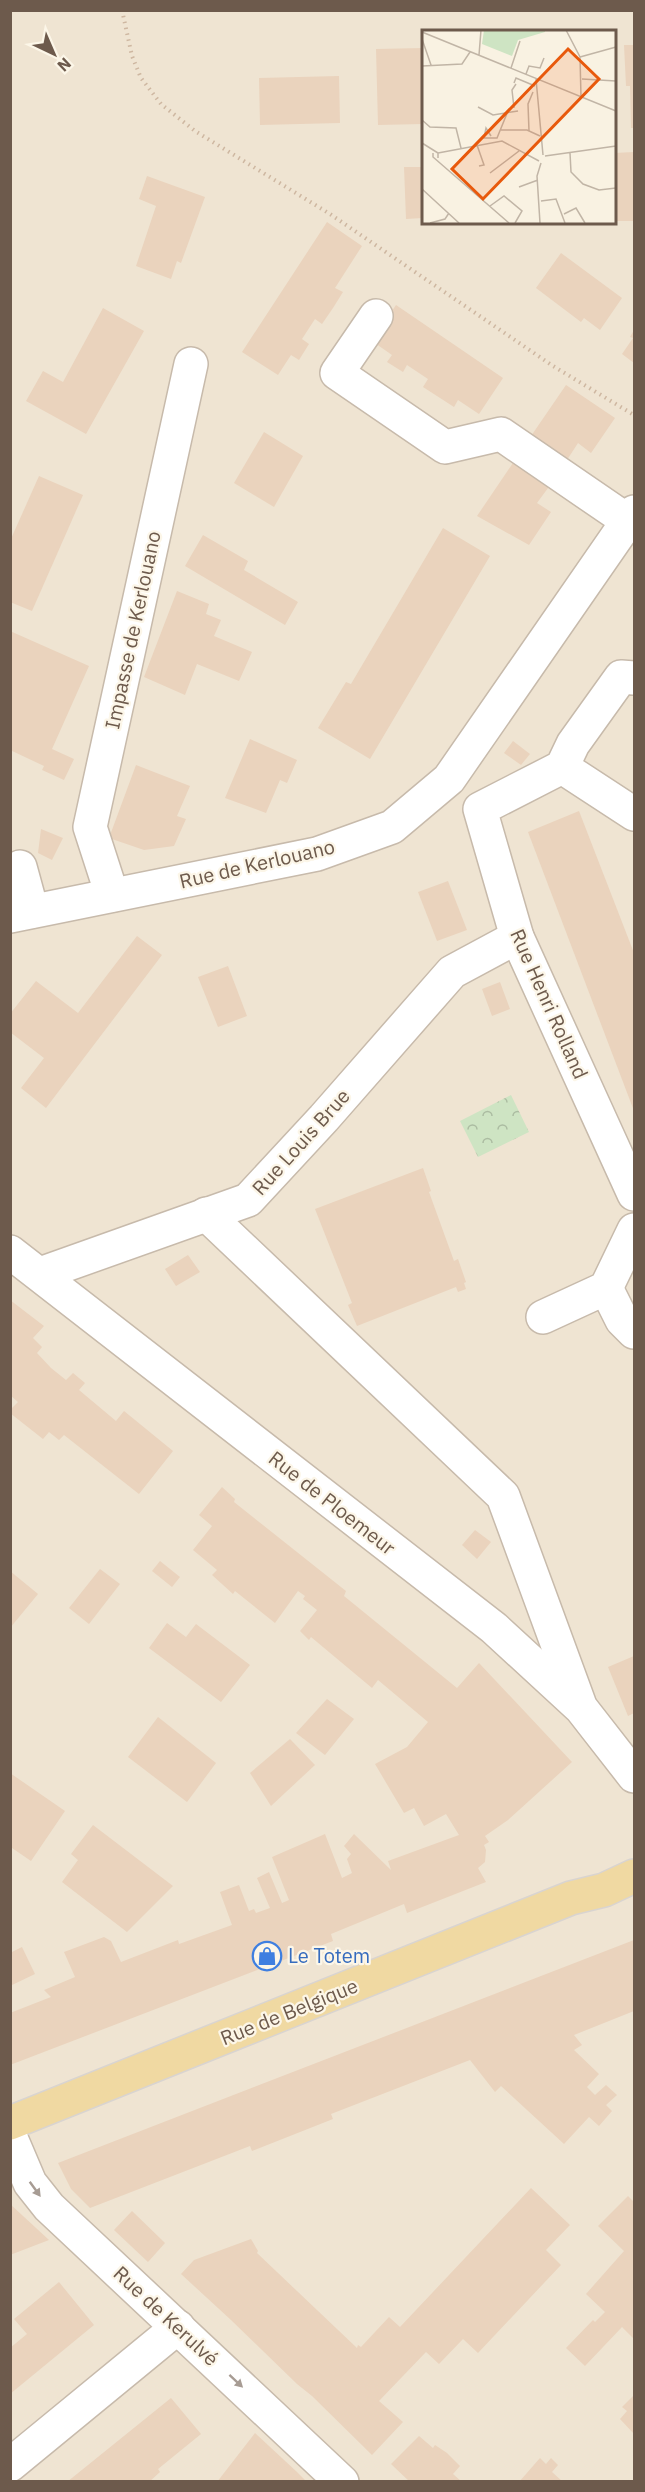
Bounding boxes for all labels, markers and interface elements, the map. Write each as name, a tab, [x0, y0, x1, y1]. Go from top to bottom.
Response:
north arrow	[24, 24, 84, 84]
inset map	[422, 30, 615, 224]
text: N	[53, 54, 76, 76]
street label: Impasse de Kerlouano	[98, 528, 167, 731]
street label: Rue de Kerlouano	[176, 832, 337, 895]
street label: Rue Henri Rolland	[504, 925, 595, 1083]
street label: Rue Louis Brue	[246, 1083, 356, 1201]
street label: Rue de Ploemeur	[263, 1445, 401, 1561]
shop icon: Le Totem	[251, 1940, 283, 1972]
place label: Le Totem	[288, 1942, 370, 1969]
street label: Rue de Belgique	[216, 1972, 362, 2051]
one-way arrow	[29, 2180, 41, 2196]
street label: Rue de Kerulvé	[108, 2260, 225, 2372]
one-way arrow	[229, 2374, 243, 2388]

